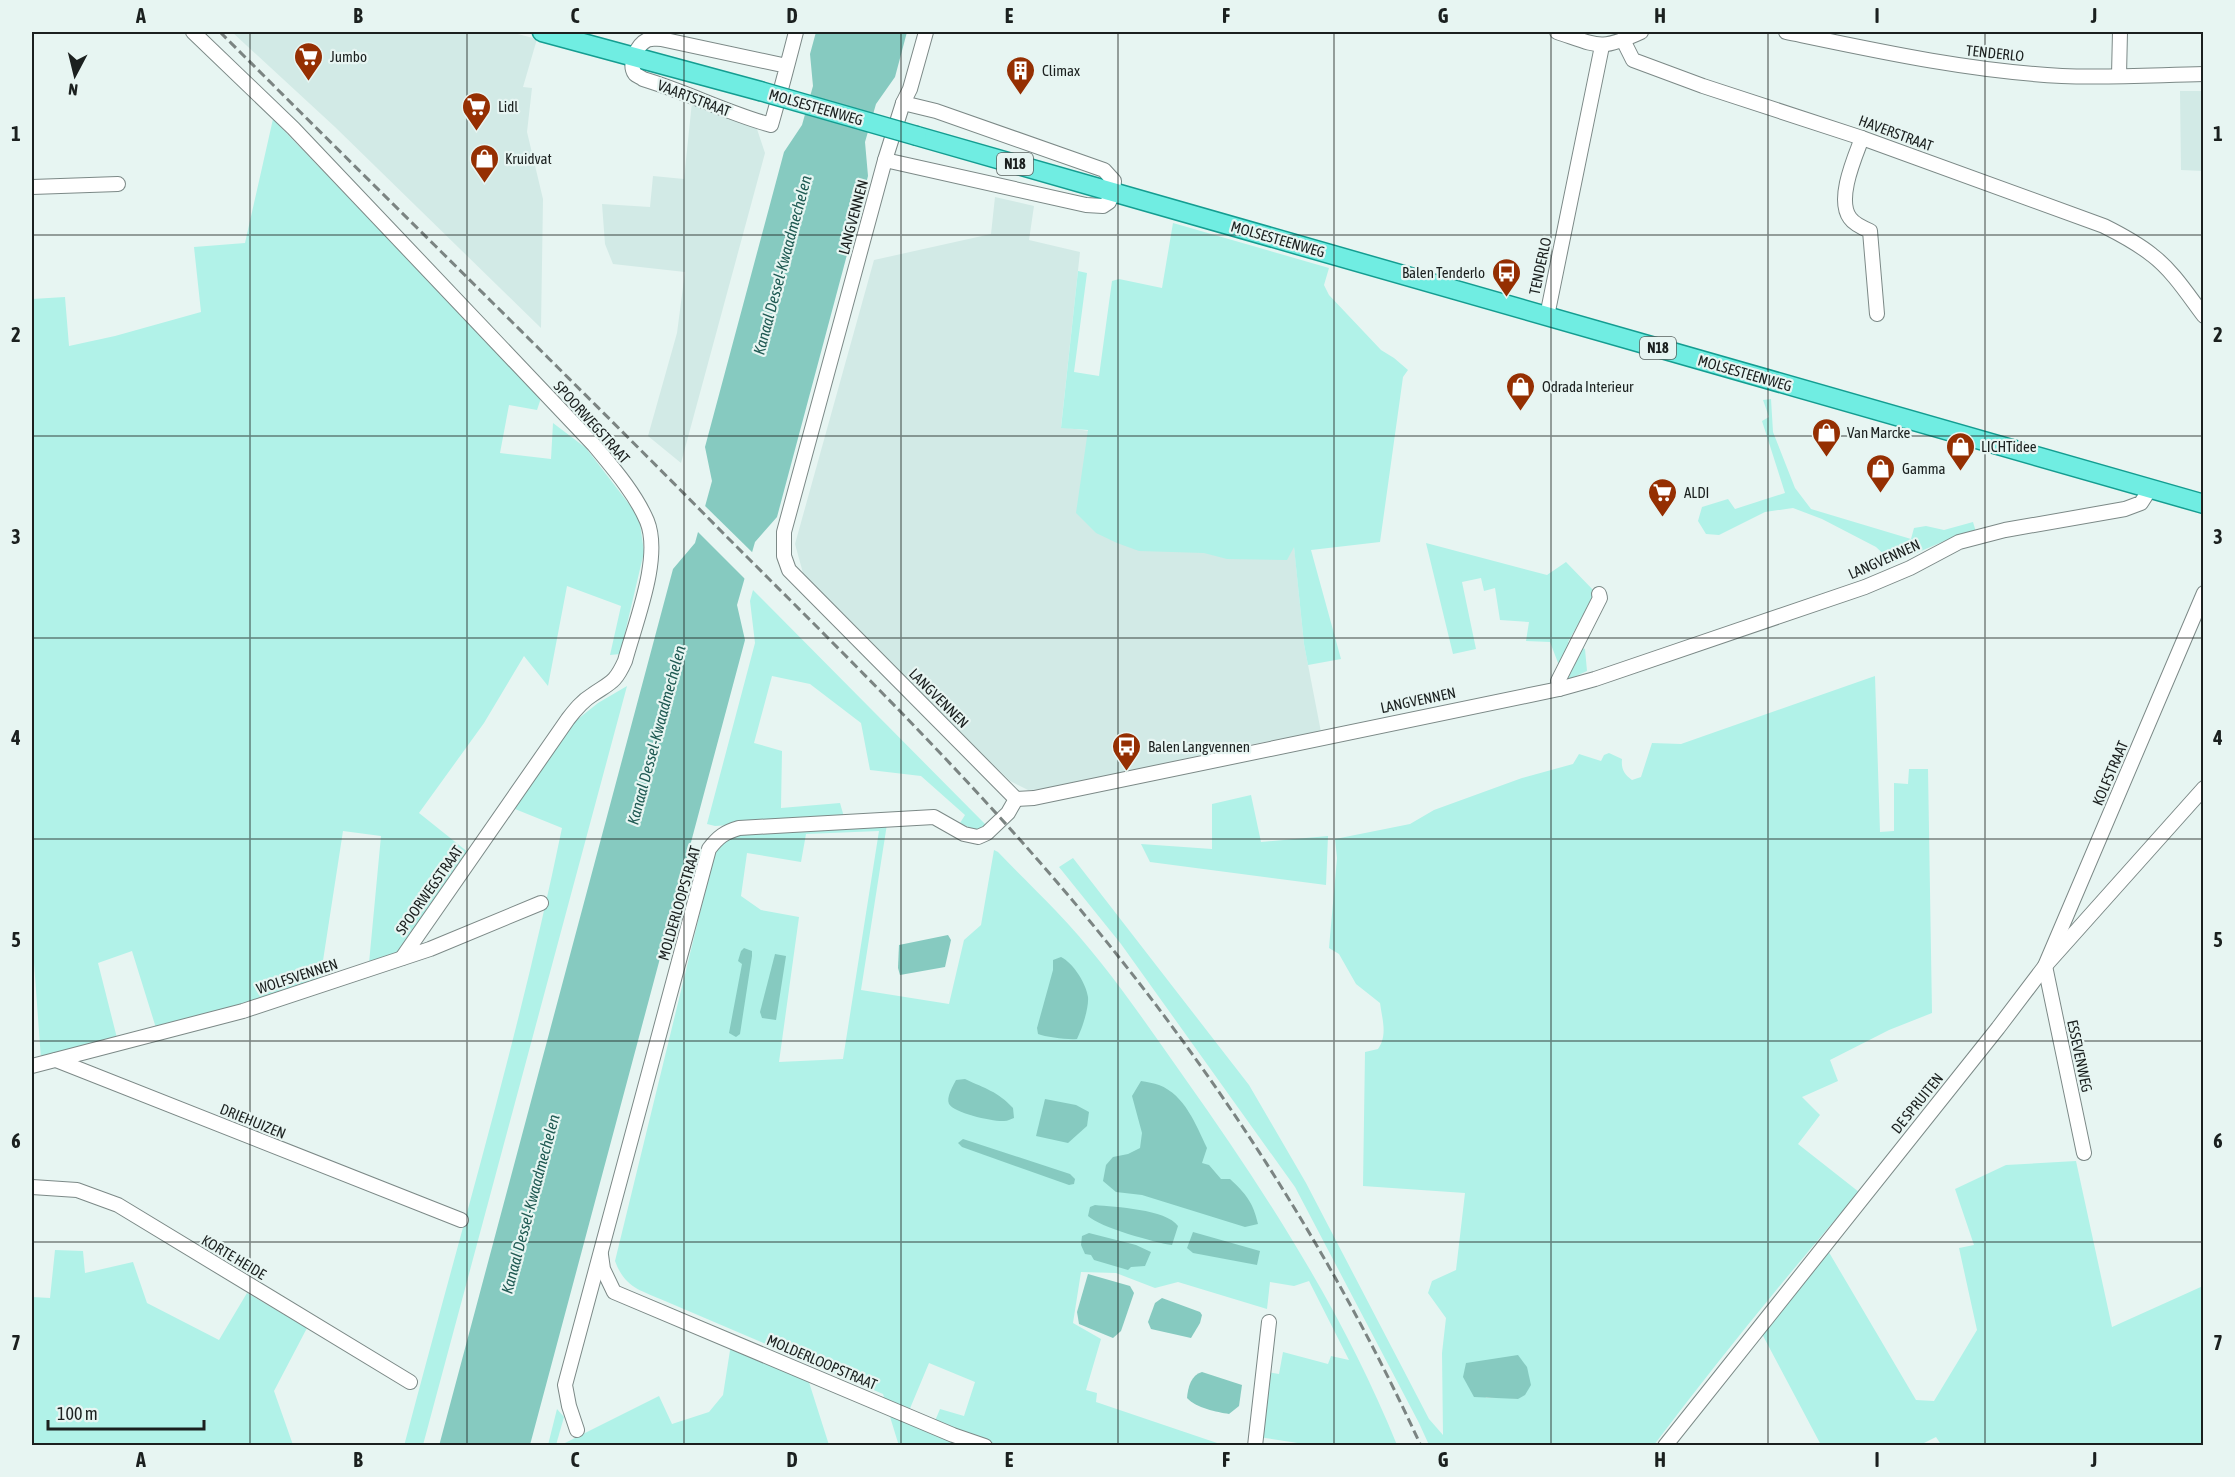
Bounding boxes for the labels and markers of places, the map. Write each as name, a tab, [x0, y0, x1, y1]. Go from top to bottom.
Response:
supermarket icon: Jumbo	[293, 40, 325, 82]
place label: Jumbo	[330, 48, 367, 65]
building icon: Climax	[1005, 54, 1037, 96]
place label: Climax	[1042, 62, 1080, 79]
supermarket icon: Lidl	[461, 90, 493, 132]
place label: Lidl	[498, 98, 518, 115]
shop icon: Kruidvat	[468, 142, 500, 184]
place label: Kruidvat	[505, 150, 552, 167]
bus stop icon: Balen Tenderlo	[1490, 256, 1522, 298]
place label: Balen Tenderlo	[1402, 264, 1485, 281]
shop icon: Odrada Interieur	[1505, 370, 1537, 412]
place label: Odrada Interieur	[1542, 378, 1634, 395]
shop icon: Van Marcke	[1810, 416, 1842, 458]
place label: Van Marcke	[1847, 424, 1911, 441]
shop icon: LICHTidee	[1944, 430, 1976, 472]
place label: LICHTidee	[1981, 438, 2037, 455]
shop icon: Gamma	[1865, 452, 1897, 494]
place label: Gamma	[1902, 460, 1946, 477]
supermarket icon: ALDI	[1647, 476, 1679, 518]
place label: ALDI	[1684, 484, 1709, 501]
bus stop icon: Balen Langvennen	[1111, 730, 1143, 772]
place label: Balen Langvennen	[1148, 738, 1250, 755]

